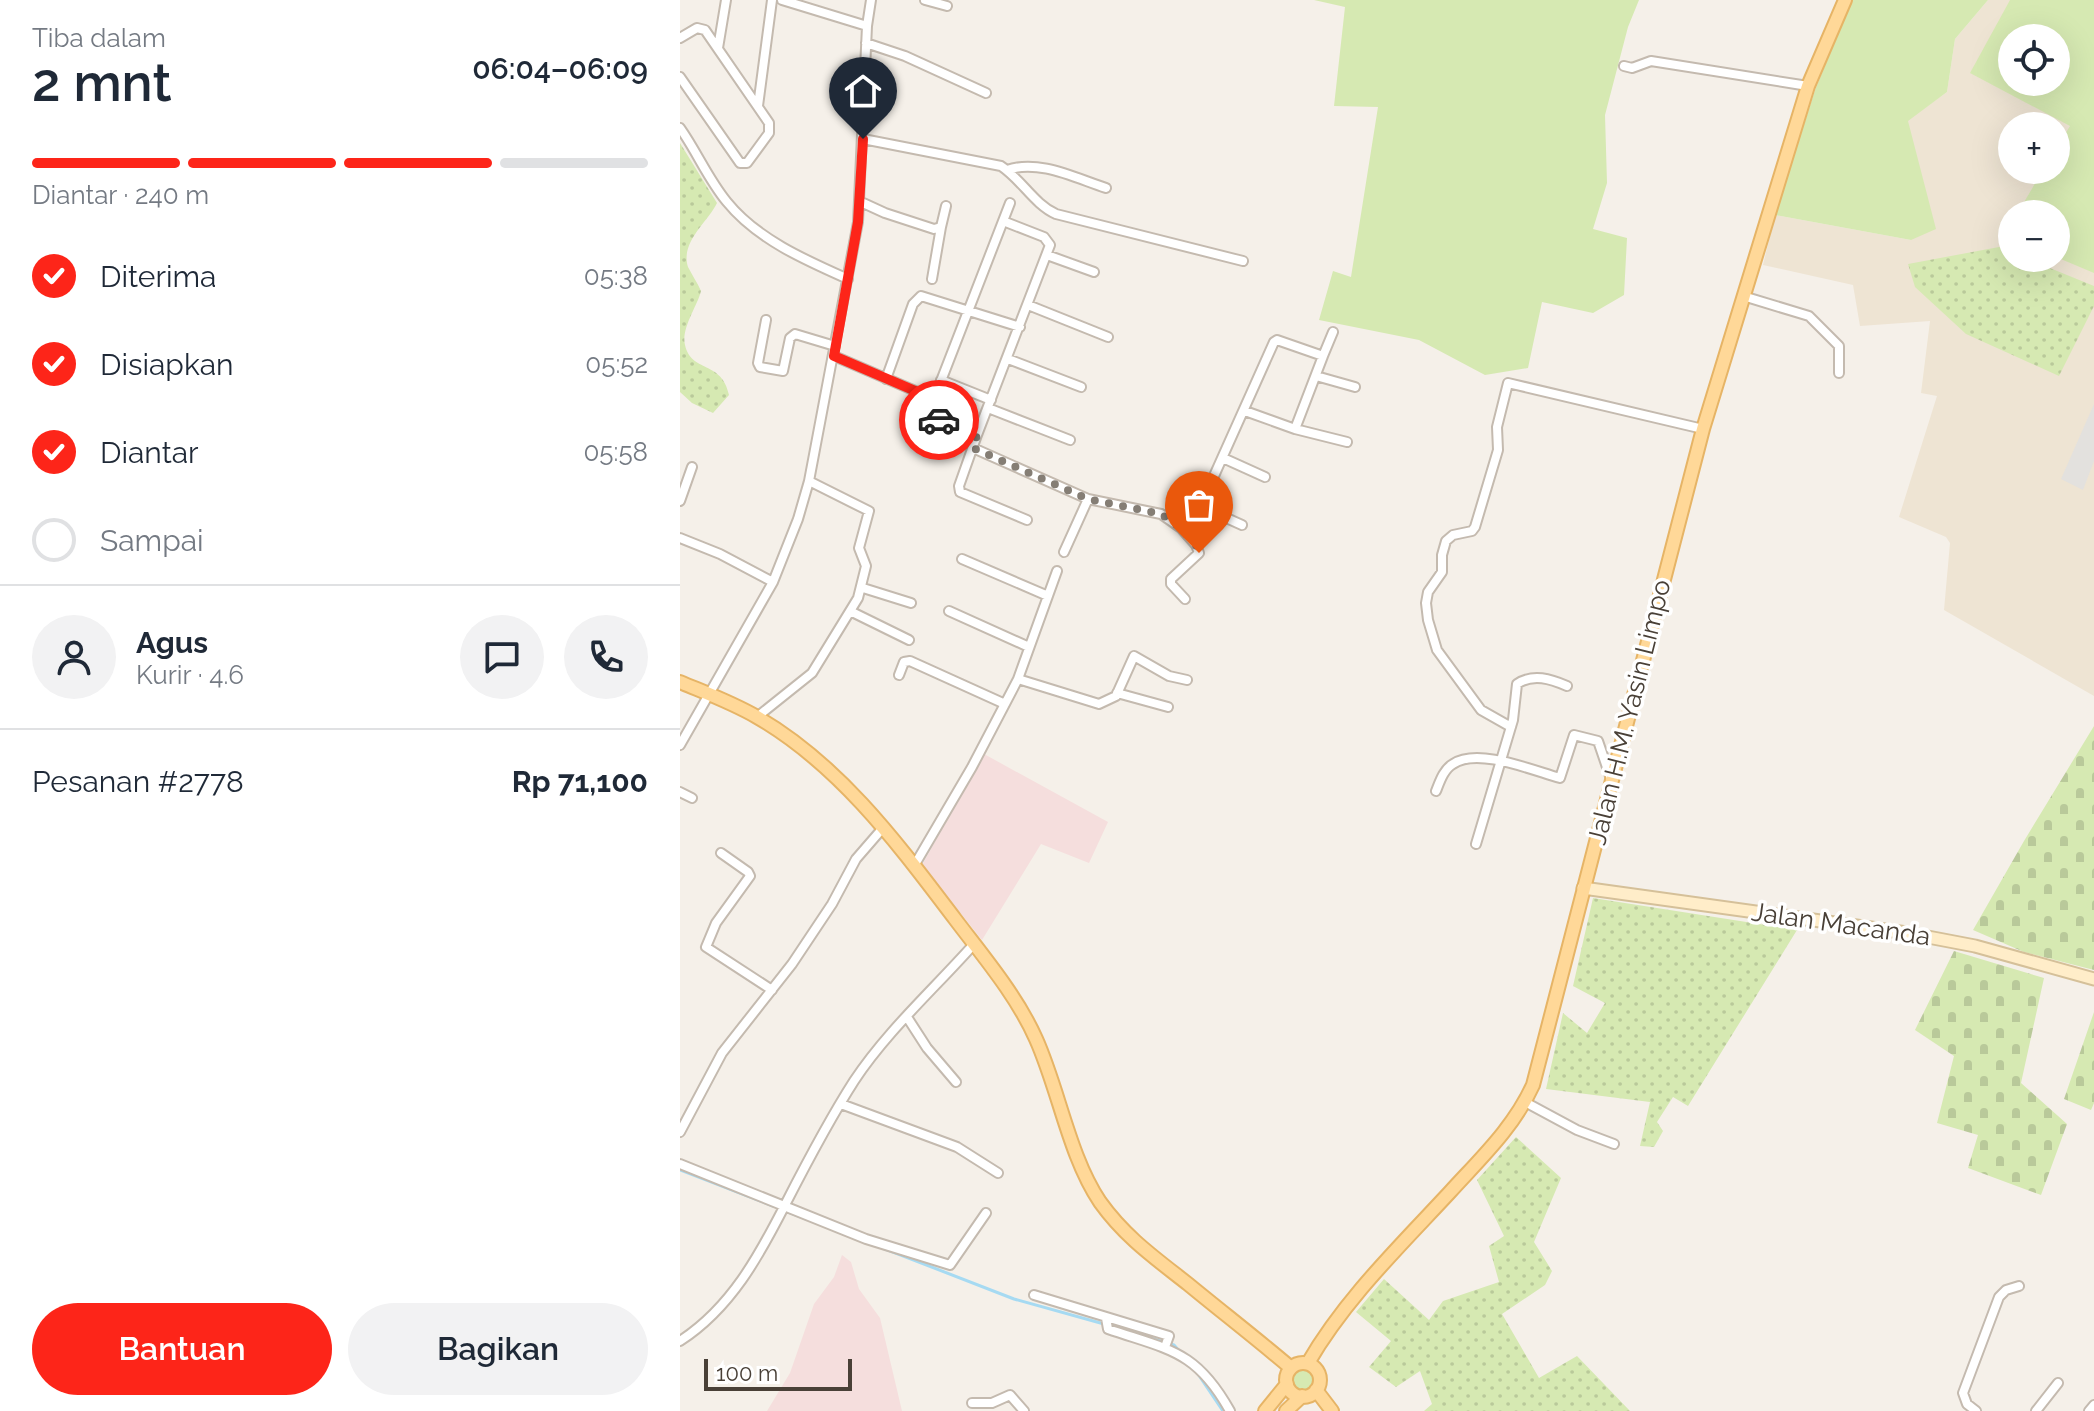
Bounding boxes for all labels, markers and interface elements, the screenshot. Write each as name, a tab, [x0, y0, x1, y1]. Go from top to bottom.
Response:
text: Tiba dalam	[32, 23, 166, 53]
map controls	[1998, 24, 2070, 272]
button: locate	[1998, 24, 2070, 96]
text: 06:04–06:09	[472, 51, 648, 86]
text: 2 mnt	[32, 52, 172, 113]
pin	[829, 57, 897, 139]
icon: home	[841, 69, 885, 113]
button: +	[1998, 112, 2070, 184]
text: Diantar · 240 m	[32, 180, 209, 210]
button: −	[1998, 200, 2070, 272]
icon: check	[32, 254, 76, 298]
text: Diterima	[100, 259, 216, 294]
text: 05:38	[584, 261, 648, 291]
icon: check	[32, 342, 76, 386]
text: Disiapkan	[100, 347, 234, 382]
text: 05:52	[585, 349, 648, 379]
courier	[899, 380, 979, 460]
icon: car	[917, 398, 961, 442]
icon: check	[32, 430, 76, 474]
text: Diantar	[100, 435, 199, 470]
text: 05:58	[583, 437, 648, 467]
pin	[1165, 471, 1233, 553]
icon: bag	[1177, 483, 1221, 527]
text: Sampai	[100, 523, 204, 558]
street label: Jalan H.M. Yasin Limpo	[1582, 576, 1676, 848]
button: person	[32, 615, 116, 699]
button: chat	[460, 615, 544, 699]
button: phone	[564, 615, 648, 699]
text: Agus	[136, 625, 208, 660]
text: Kurir · 4.6	[136, 660, 244, 690]
text: Pesanan #2778	[32, 764, 244, 799]
text: Rp 71,100	[512, 764, 648, 799]
street label: Jalan Macanda	[1750, 897, 1932, 951]
button: Bantuan	[32, 1303, 332, 1395]
button: Bagikan	[348, 1303, 648, 1395]
scale bar	[704, 1355, 852, 1391]
text: 100 m	[716, 1360, 778, 1386]

